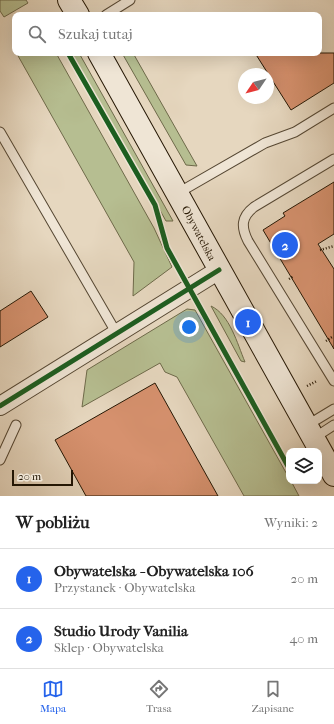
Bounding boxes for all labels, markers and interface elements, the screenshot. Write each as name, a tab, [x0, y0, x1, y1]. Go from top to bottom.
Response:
search box	[12, 12, 322, 56]
icon: search	[26, 23, 48, 45]
text: Szukaj tutaj	[58, 25, 132, 43]
north arrow	[238, 68, 274, 104]
street label: Obywatelska	[179, 204, 219, 264]
pin: 2	[272, 230, 298, 260]
pin: 1	[235, 307, 261, 337]
your location	[179, 317, 199, 337]
map controls	[286, 448, 322, 484]
button: layers	[286, 448, 322, 484]
scale bar	[12, 468, 73, 487]
text: 20 m	[18, 470, 41, 483]
text: W pobliżu	[16, 512, 90, 532]
text: Wyniki: 2	[264, 515, 318, 530]
text: Obywatelska - Obywatelska 106	[54, 562, 254, 580]
text: 1	[27, 571, 31, 586]
text: 20 m	[291, 571, 318, 586]
text: Przystanek · Obywatelska	[54, 580, 196, 595]
text: Studio Urody Vanilia	[54, 622, 188, 640]
text: 2	[26, 631, 32, 646]
text: 40 m	[290, 631, 318, 646]
text: Sklep · Obywatelska	[54, 640, 164, 655]
tab: Mapa	[40, 678, 66, 715]
tab: Trasa	[146, 678, 172, 715]
tab: Zapisane	[251, 678, 294, 715]

